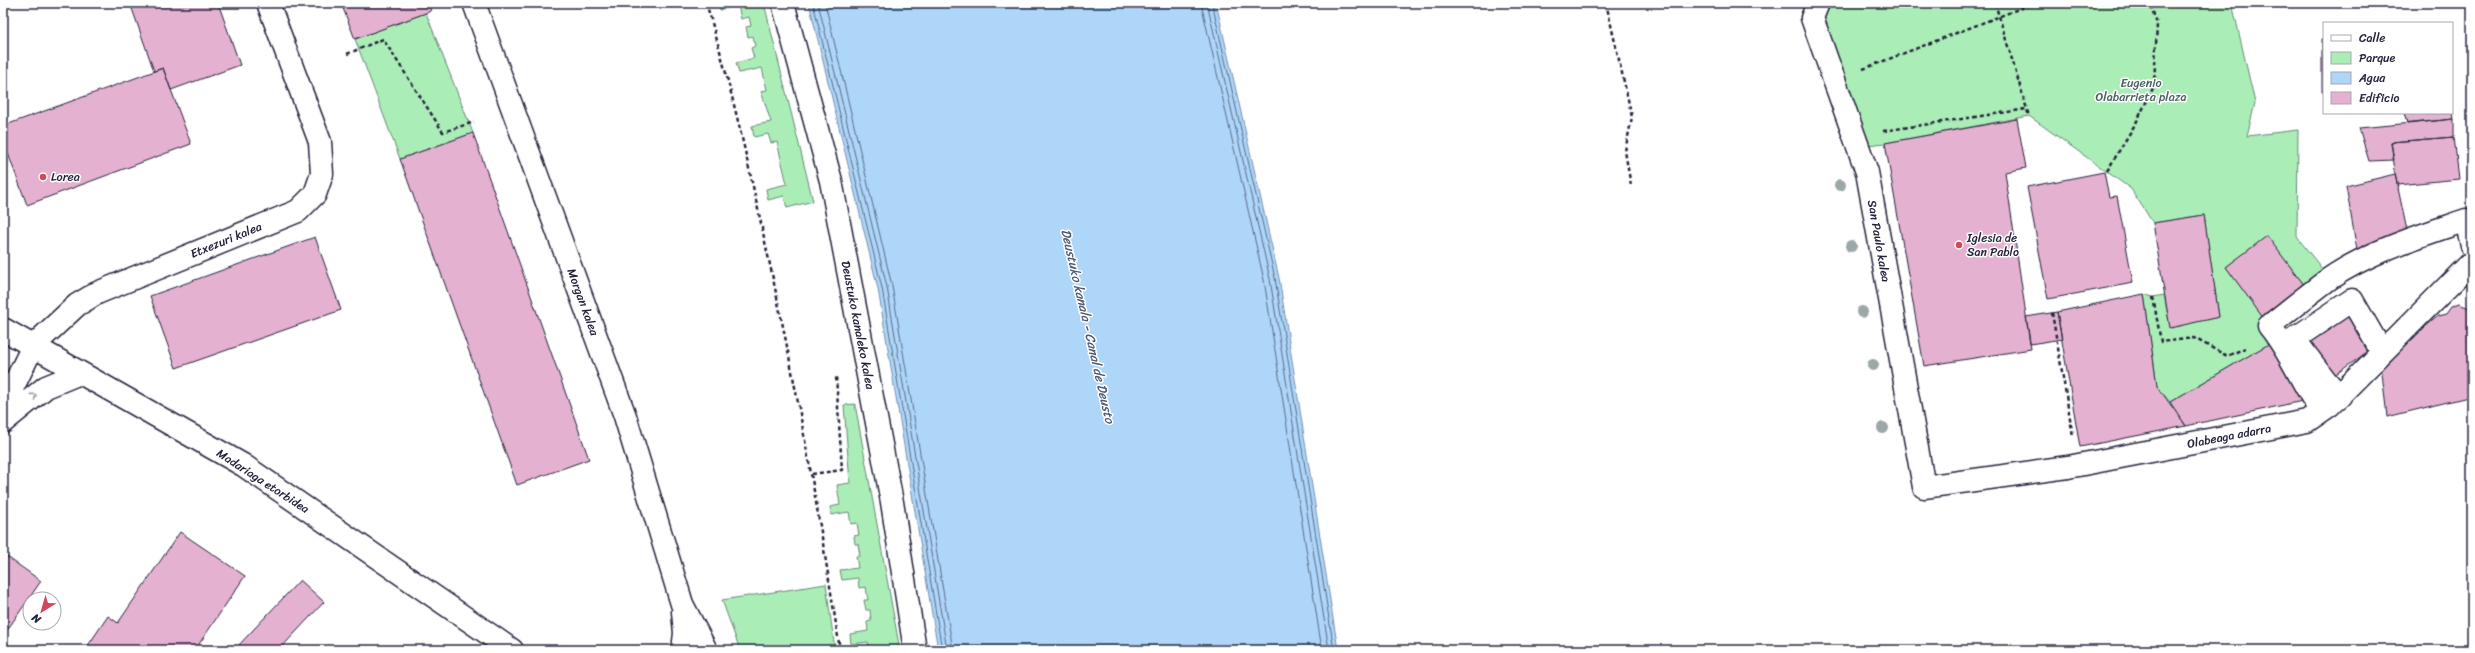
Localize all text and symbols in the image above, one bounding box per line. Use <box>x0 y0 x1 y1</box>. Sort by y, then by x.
legend <box>2323 22 2453 114</box>
text: Calle <box>2359 27 2386 49</box>
text: Parque <box>2359 47 2396 69</box>
text: Agua <box>2358 67 2386 89</box>
park label: Eugenio Olabarrieta plaza <box>2096 72 2186 108</box>
text: Edificio <box>2359 87 2399 109</box>
place label: Lorea <box>51 166 80 188</box>
marker: Lorea <box>38 172 48 182</box>
street label: San Paulo kalea <box>1861 198 1897 284</box>
street label: Etxezuri kalea <box>187 216 265 264</box>
water label: Deustuko kanala - Canal de Deusto <box>1054 227 1122 427</box>
place label: Iglesia de San Pablo <box>1966 227 2019 263</box>
marker: Iglesia de San Pablo <box>1954 240 1964 250</box>
street label: Deustuko kanaleko kalea <box>835 259 881 392</box>
street label: Morgan kalea <box>561 265 606 340</box>
one-way arrow <box>29 394 36 401</box>
street label: Olabeaga adarra <box>2185 417 2273 455</box>
street label: Madariaga etorbidea <box>212 442 314 520</box>
north arrow <box>22 591 62 631</box>
text: N <box>27 608 46 629</box>

